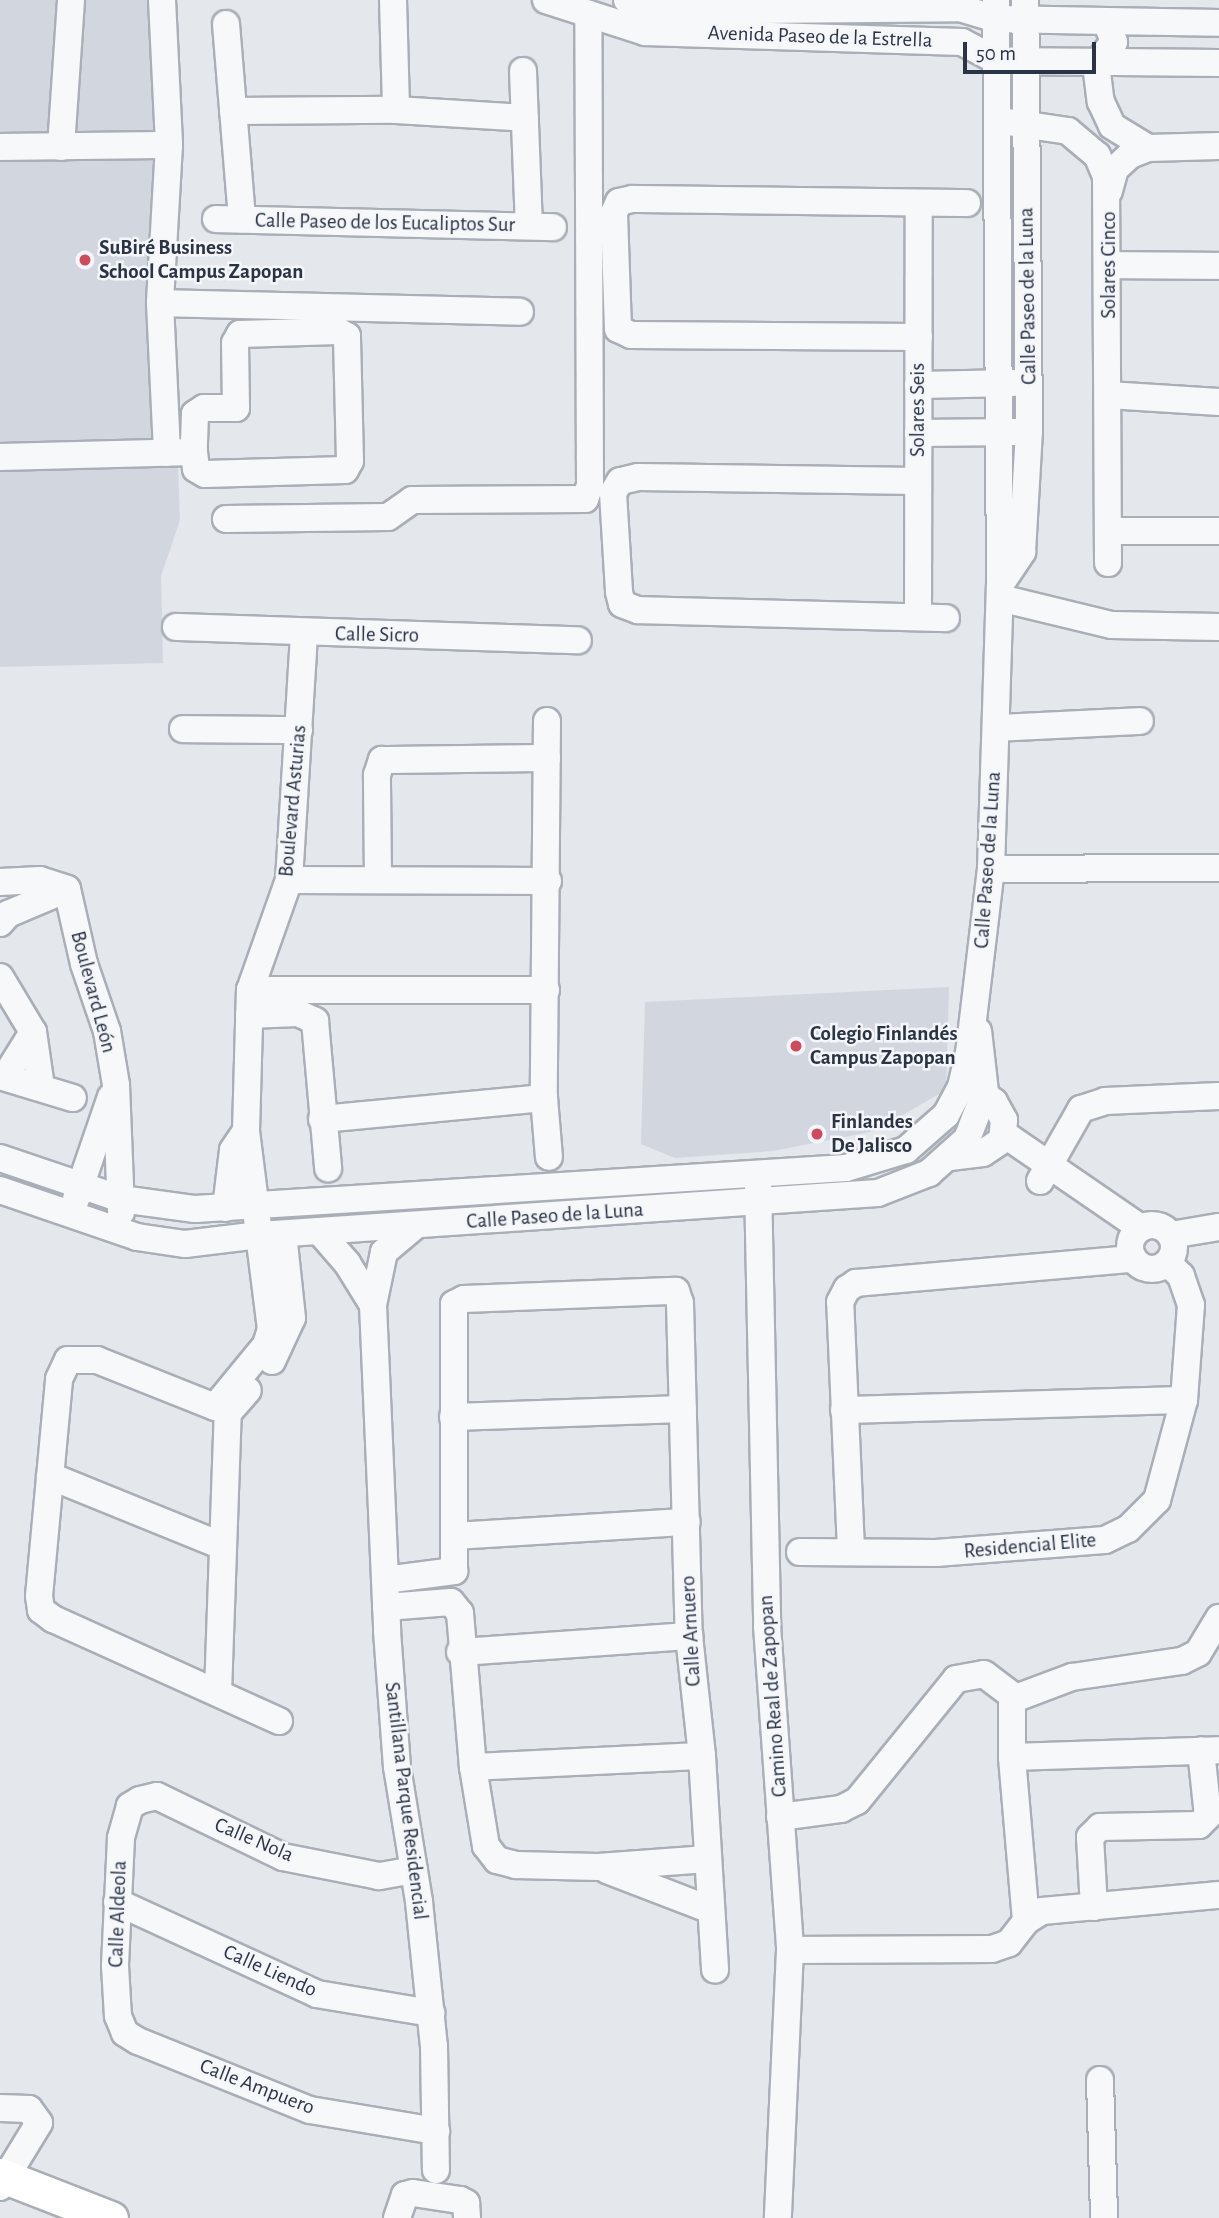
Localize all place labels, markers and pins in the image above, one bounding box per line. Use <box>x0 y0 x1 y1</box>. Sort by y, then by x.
place label: SuBiré Business School Campus Zapopan <box>99 235 303 285</box>
marker: SuBiré Business School Campus Zapopan <box>77 252 93 268</box>
place label: Colegio Finlandés Campus Zapopan <box>810 1021 957 1071</box>
marker: Colegio Finlandés Campus Zapopan <box>788 1038 804 1054</box>
place label: Finlandes De Jalisco <box>831 1109 913 1159</box>
marker: Finlandes De Jalisco <box>809 1126 825 1142</box>

